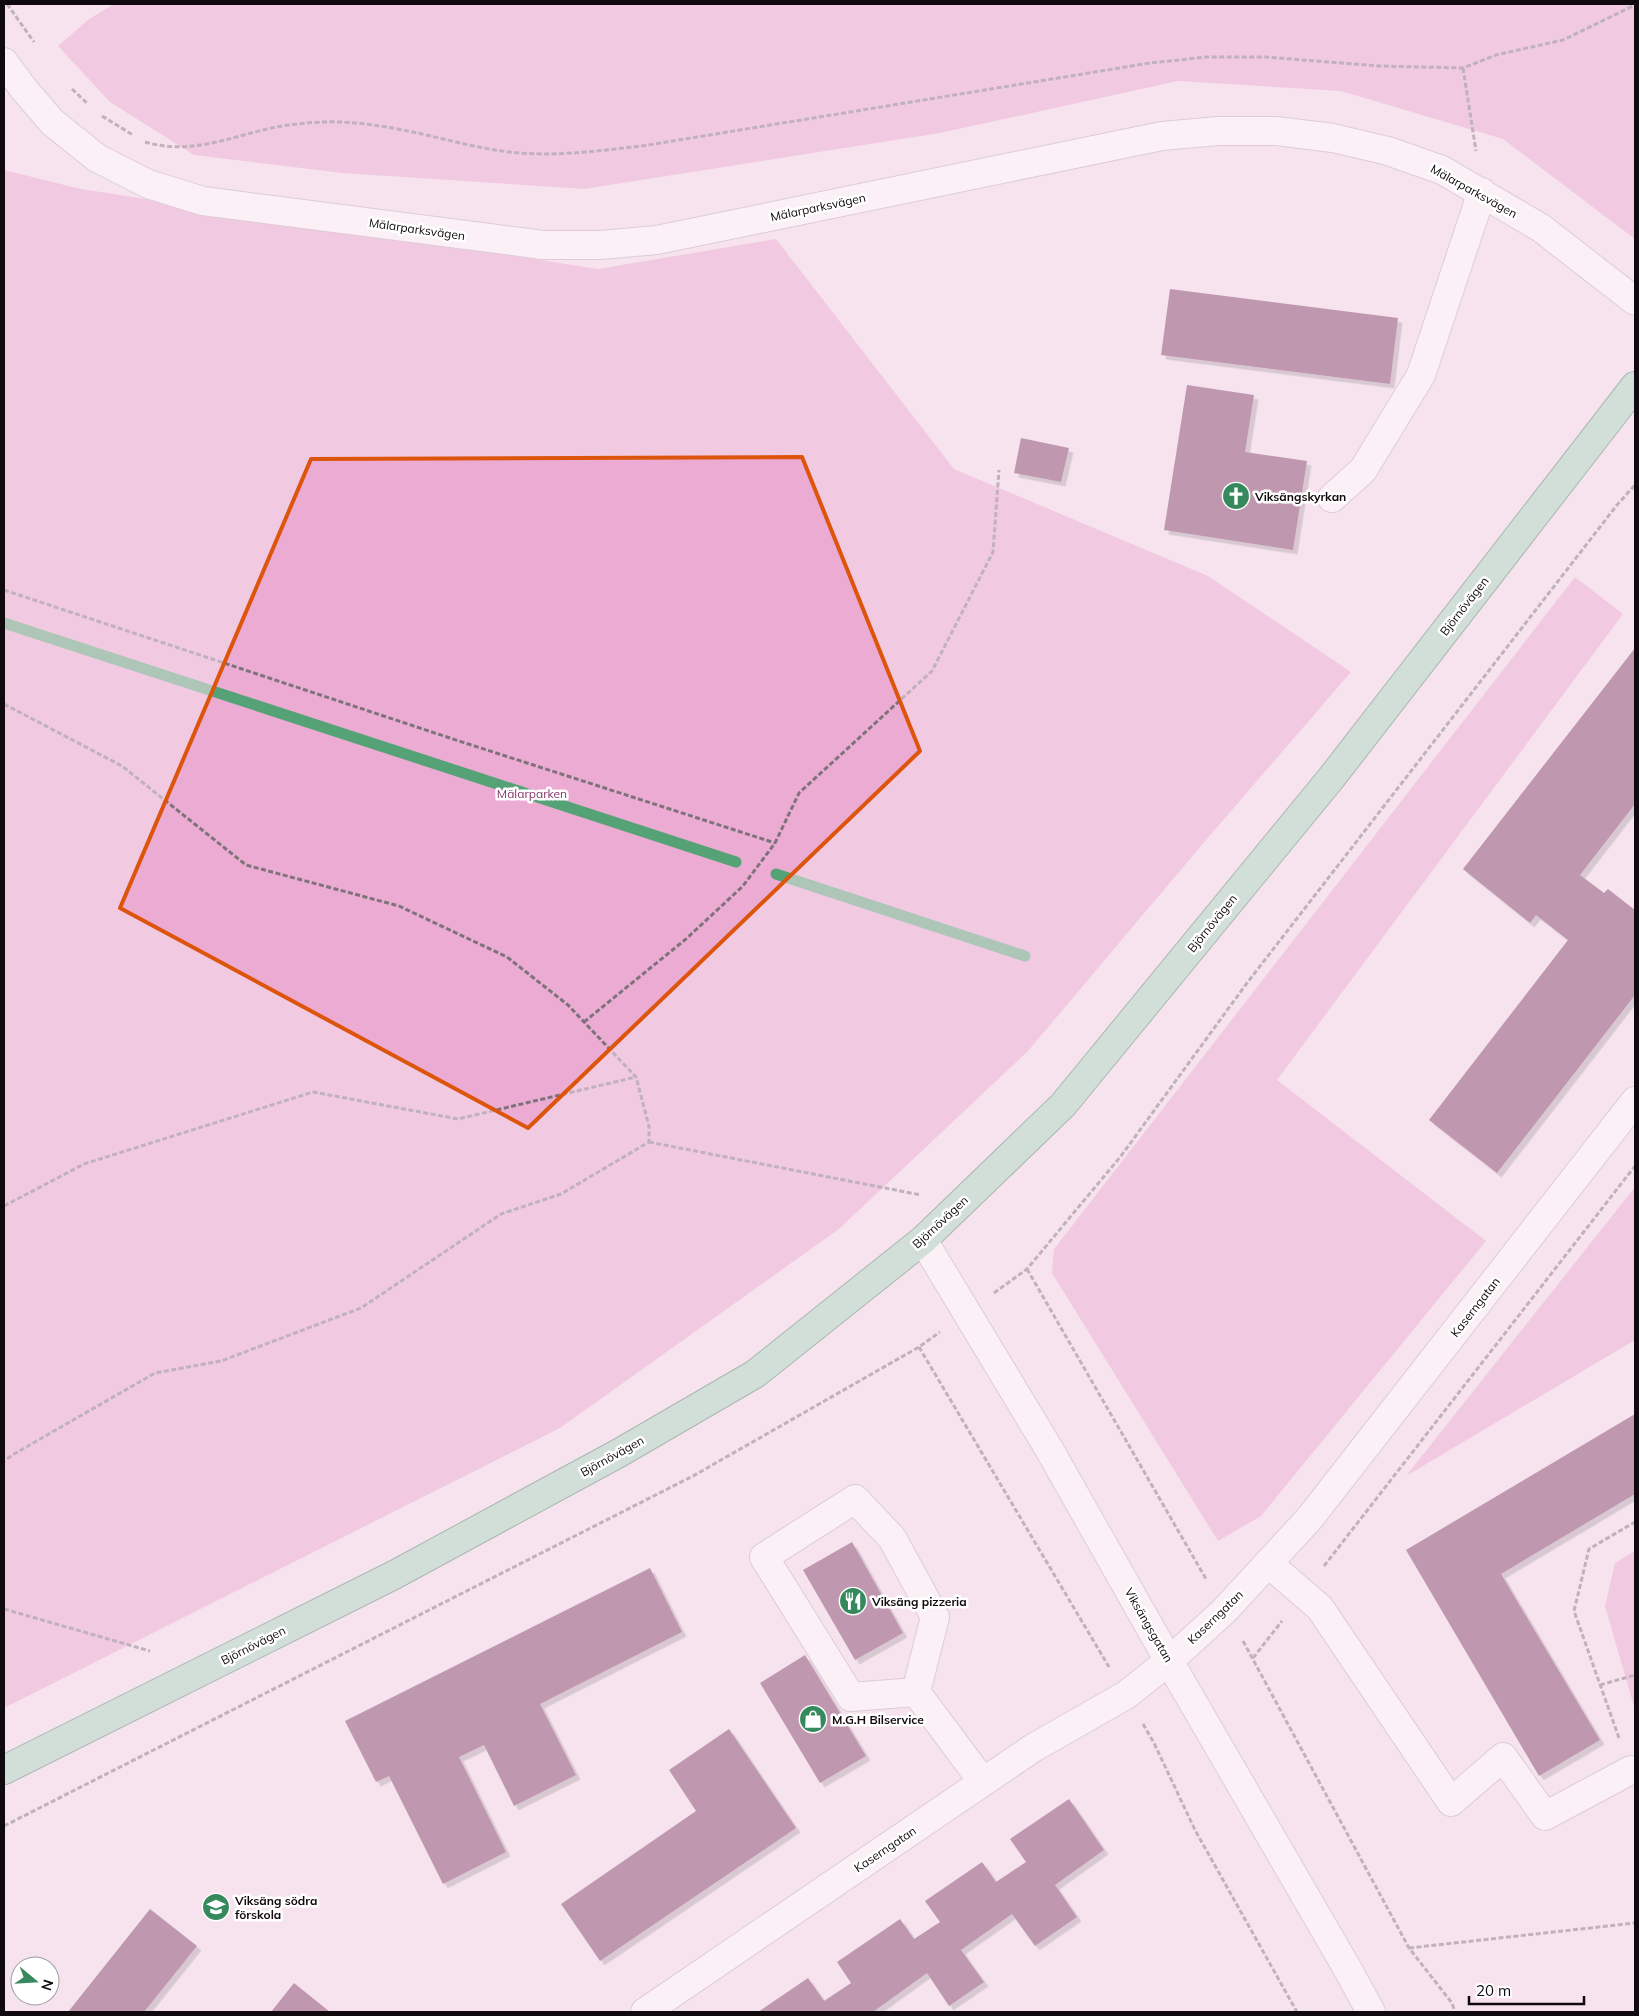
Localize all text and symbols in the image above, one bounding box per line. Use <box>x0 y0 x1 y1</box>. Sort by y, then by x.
street label: Mälarparksvägen <box>1428 161 1520 221</box>
street label: Mälarparksvägen <box>769 190 867 224</box>
street label: Mälarparksvägen <box>368 215 466 243</box>
church icon: Viksängskyrkan <box>1221 481 1251 511</box>
place label: Viksängskyrkan <box>1254 489 1346 504</box>
street label: Björnövägen <box>1436 574 1492 638</box>
park label: Mälarparken <box>497 786 567 801</box>
street label: Björnövägen <box>1184 891 1240 955</box>
street label: Björnövägen <box>909 1193 971 1251</box>
street label: Kaserngatan <box>1447 1274 1503 1340</box>
street label: Björnövägen <box>578 1432 646 1480</box>
street label: Viksängsgatan <box>1122 1585 1176 1665</box>
restaurant icon: Viksäng pizzeria <box>838 1586 868 1616</box>
street label: Kaserngatan <box>1184 1587 1246 1647</box>
place label: Viksäng pizzeria <box>871 1594 967 1609</box>
street label: Björnövägen <box>218 1622 288 1668</box>
shop icon: M.G.H Bilservice <box>798 1704 828 1734</box>
place label: M.G.H Bilservice <box>832 1712 924 1727</box>
street label: Kaserngatan <box>851 1823 919 1875</box>
school or university icon: Viksäng södra förskola <box>201 1892 231 1922</box>
place label: Viksäng södra förskola <box>234 1893 317 1922</box>
north arrow <box>10 1956 60 2006</box>
scale bar <box>1469 1974 1584 2006</box>
text: N <box>37 1977 58 1993</box>
text: 20 m <box>1476 1981 1511 2000</box>

